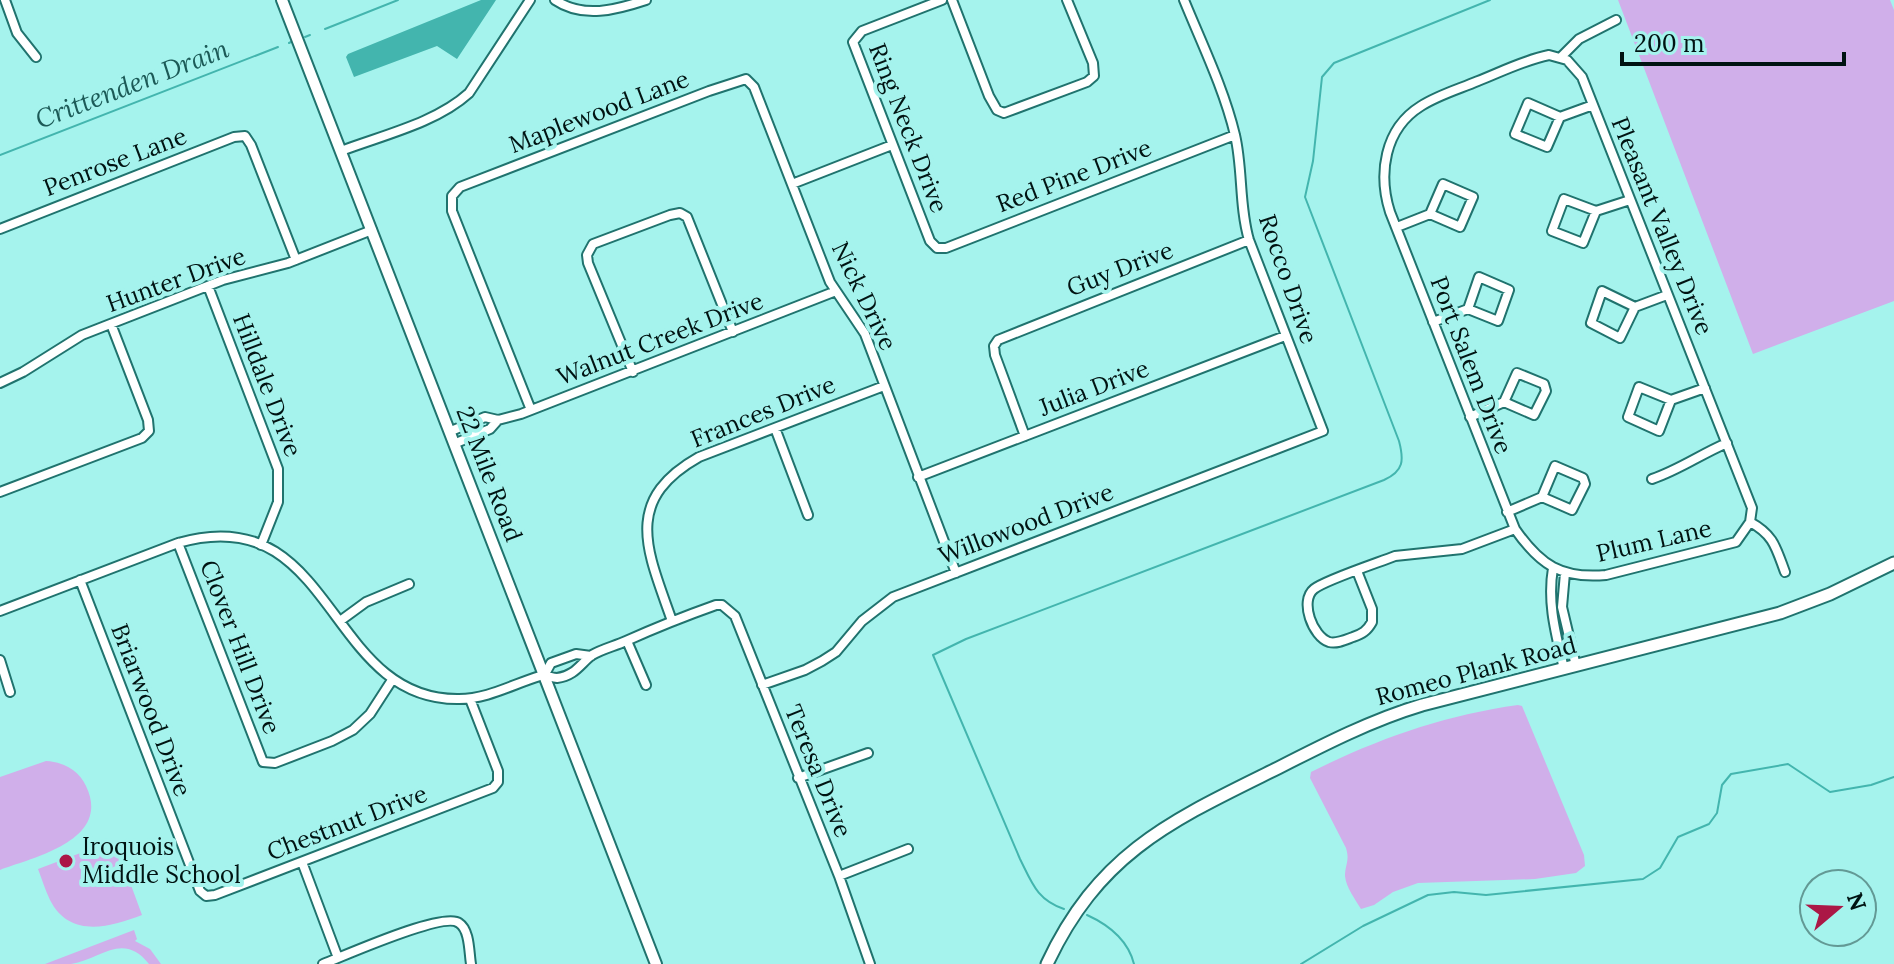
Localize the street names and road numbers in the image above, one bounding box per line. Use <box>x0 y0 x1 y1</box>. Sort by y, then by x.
street label: Ring Neck Drive <box>862 39 955 217</box>
street label: Maplewood Lane <box>504 63 693 160</box>
street label: Pleasant Valley Drive <box>1605 112 1720 339</box>
street label: Penrose Lane <box>39 120 191 203</box>
street label: Red Pine Drive <box>992 132 1156 219</box>
street label: Rocco Drive <box>1252 210 1325 348</box>
street label: Guy Drive <box>1062 234 1177 303</box>
street label: Nick Drive <box>825 236 904 355</box>
street label: Hunter Drive <box>102 240 250 319</box>
street label: Port Salem Drive <box>1423 272 1520 458</box>
street label: Walnut Creek Drive <box>552 285 767 392</box>
street label: Hilldale Drive <box>226 309 309 461</box>
street label: Julia Drive <box>1034 352 1153 423</box>
street label: Frances Drive <box>686 368 840 455</box>
street label: 22 Mile Road <box>449 402 529 546</box>
street label: Willowood Drive <box>934 476 1118 571</box>
street label: Plum Lane <box>1593 512 1715 569</box>
street label: Clover Hill Drive <box>193 556 288 738</box>
street label: Briarwood Drive <box>104 619 199 801</box>
street label: Romeo Plank Road <box>1372 629 1580 712</box>
street label: Teresa Drive <box>778 700 859 842</box>
street label: Chestnut Drive <box>262 778 431 867</box>

